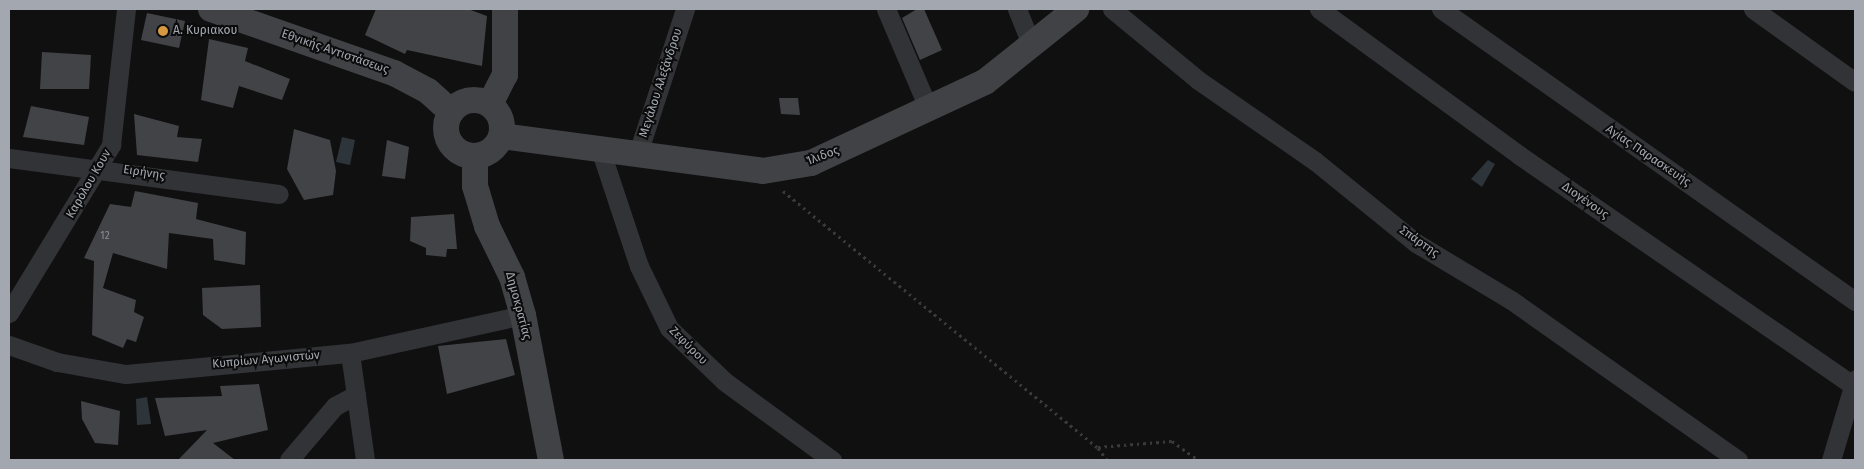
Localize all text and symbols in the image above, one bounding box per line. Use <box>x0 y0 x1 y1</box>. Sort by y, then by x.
place label: Α. Κυριακου <box>173 24 237 38</box>
marker: Α. Κυριακου <box>157 25 169 37</box>
street label: Μεγάλου Αλεξάνδρου <box>637 26 685 140</box>
street label: Εθνικής Αντιστάσεως <box>279 27 391 77</box>
street label: Αγίας Παρασκευής <box>1603 122 1693 190</box>
street label: Ίλιδος <box>805 143 841 169</box>
street label: Καρόλου Κουν <box>63 147 115 221</box>
street label: Ειρήνης <box>122 163 166 183</box>
street label: Διογένους <box>1559 180 1611 222</box>
street label: Σπάρτης <box>1397 223 1441 261</box>
house number: 12 <box>100 231 110 243</box>
street label: Δημοκρατίας <box>502 270 534 342</box>
street label: Ζεφύρου <box>666 324 710 368</box>
street label: Κυπρίων Αγωνιστών <box>212 348 320 372</box>

